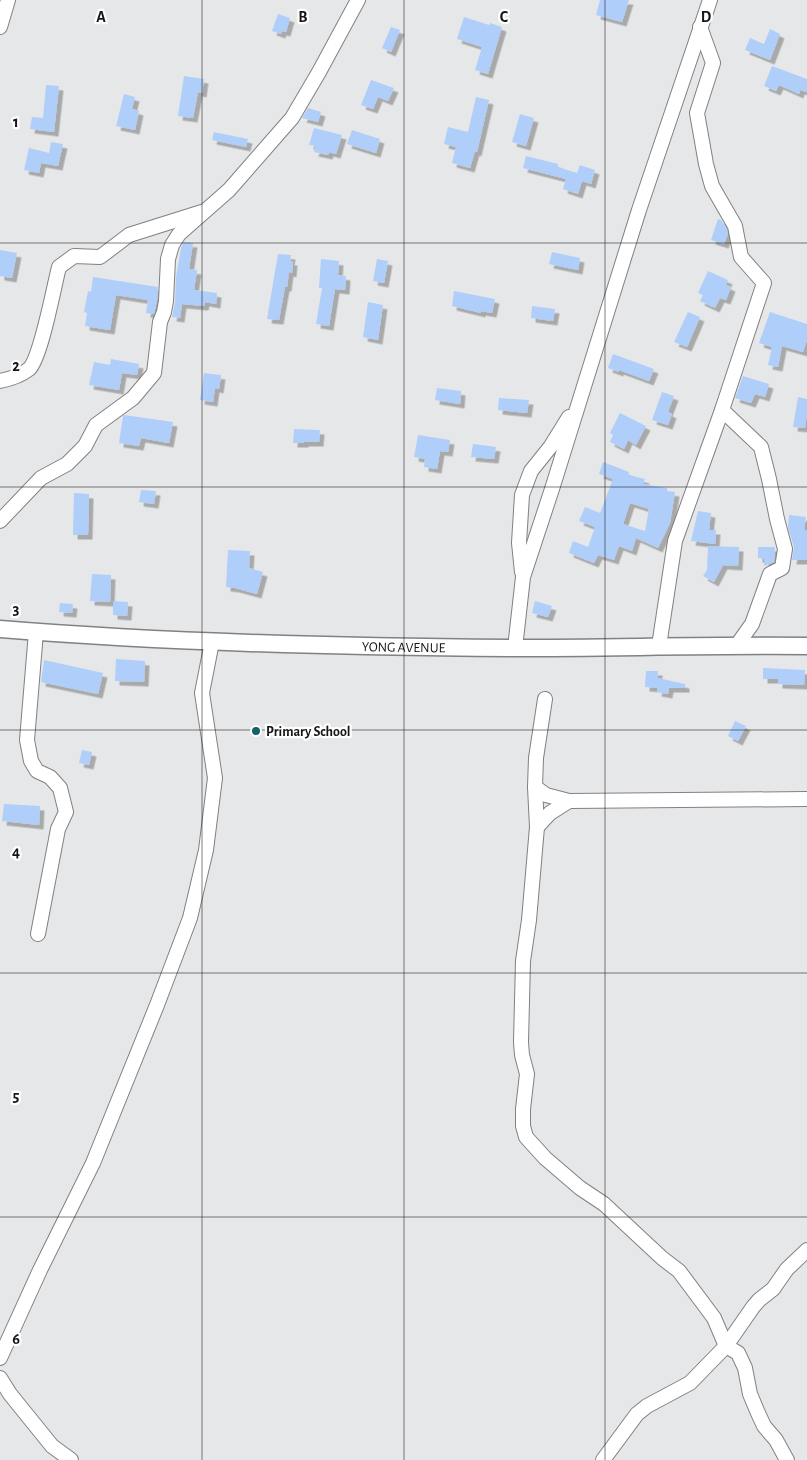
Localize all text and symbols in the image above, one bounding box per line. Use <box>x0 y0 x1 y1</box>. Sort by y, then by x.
text: A <box>96 9 106 25</box>
text: B <box>298 9 308 25</box>
text: C <box>500 9 509 25</box>
text: D <box>701 9 712 25</box>
text: 1 <box>13 114 19 130</box>
text: 2 <box>12 358 20 374</box>
text: 3 <box>13 601 20 617</box>
street label: YONG AVENUE <box>362 640 446 655</box>
marker: Primary School <box>250 725 262 737</box>
place label: Primary School <box>266 725 351 739</box>
text: 4 <box>12 844 20 860</box>
text: 5 <box>13 1088 20 1104</box>
text: 6 <box>12 1331 20 1347</box>

